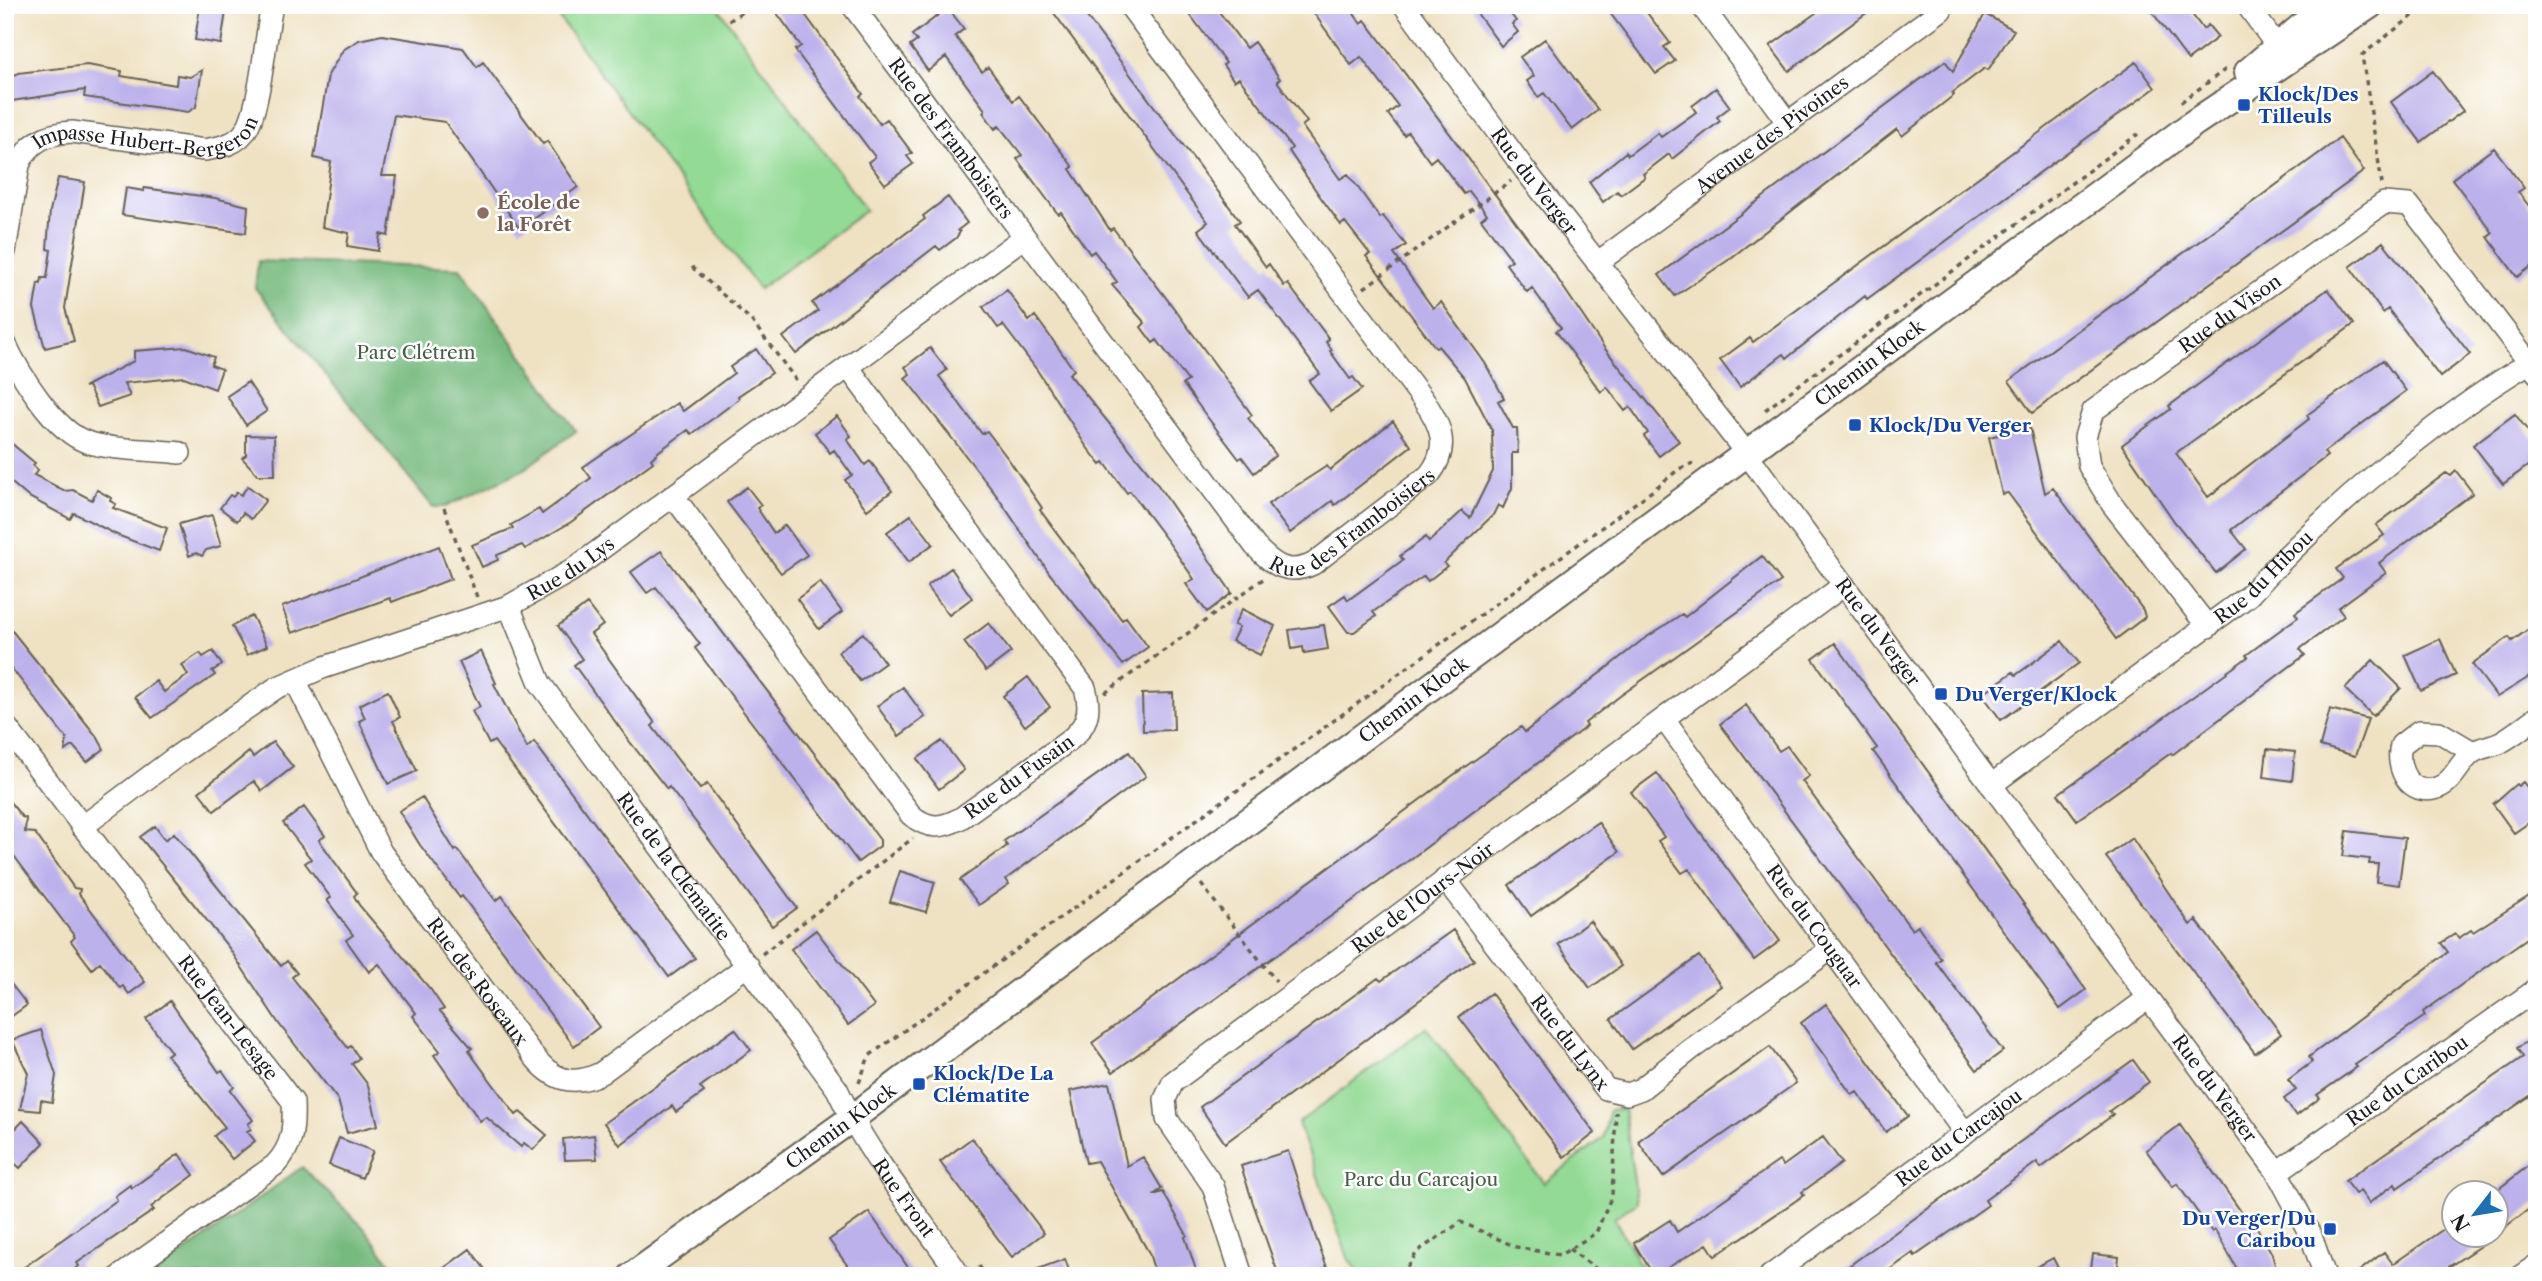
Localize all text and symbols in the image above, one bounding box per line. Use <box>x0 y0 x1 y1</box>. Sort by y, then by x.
street label: Rue des Framboisiers <box>884 53 1019 223</box>
street label: Avenue des Pivoines <box>1690 71 1853 199</box>
place label: Klock/Des Tilleuls <box>2258 83 2359 128</box>
marker: Klock/Des Tilleuls <box>2236 97 2252 113</box>
street label: Impasse Hubert-Bergeron <box>27 113 262 162</box>
street label: Rue du Verger <box>1486 123 1582 239</box>
place label: École de la Forêt <box>497 191 580 236</box>
marker: École de la Forêt <box>475 205 491 221</box>
street label: Rue du Vison <box>2174 269 2285 358</box>
street label: Chemin Klock <box>1810 314 1930 411</box>
park label: Parc Clétrem <box>357 341 476 364</box>
place label: Klock/Du Verger <box>1869 414 2032 437</box>
marker: Klock/Du Verger <box>1847 417 1863 433</box>
street label: Rue des Framboisiers <box>1265 463 1439 581</box>
street label: Rue du Hibou <box>2210 525 2317 629</box>
street label: Rue du Lys <box>523 532 619 605</box>
street label: Rue du Verger <box>1831 573 1926 690</box>
street label: Chemin Klock <box>1354 651 1474 748</box>
place label: Du Verger/Klock <box>1955 683 2117 706</box>
marker: Du Verger/Klock <box>1933 686 1949 702</box>
street label: Rue du Fusain <box>959 729 1078 824</box>
street label: Rue de la Clématite <box>612 788 736 945</box>
street label: Rue de l'Ours-Noir <box>1347 837 1498 958</box>
street label: Rue du Couguar <box>1762 860 1867 992</box>
street label: Rue des Roseaux <box>422 913 534 1051</box>
street label: Rue Jean-Lesage <box>173 950 283 1084</box>
street label: Rue du Lynx <box>1526 990 1615 1096</box>
street label: Rue du Verger <box>2168 1030 2262 1146</box>
street label: Rue du Caribou <box>2342 1030 2472 1131</box>
place label: Klock/De La Clématite <box>933 1062 1055 1107</box>
marker: Klock/De La Clématite <box>911 1076 927 1092</box>
street label: Chemin Klock <box>781 1077 901 1174</box>
street label: Rue du Carcajou <box>1891 1083 2026 1191</box>
street label: Rue Front <box>868 1154 940 1242</box>
park label: Parc du Carcajou <box>1344 1168 1499 1191</box>
north arrow <box>2440 1180 2510 1250</box>
place label: Du Verger/Du Caribou <box>2182 1207 2316 1252</box>
text: N <box>2447 1209 2475 1235</box>
marker: Du Verger/Du Caribou <box>2322 1221 2338 1237</box>

